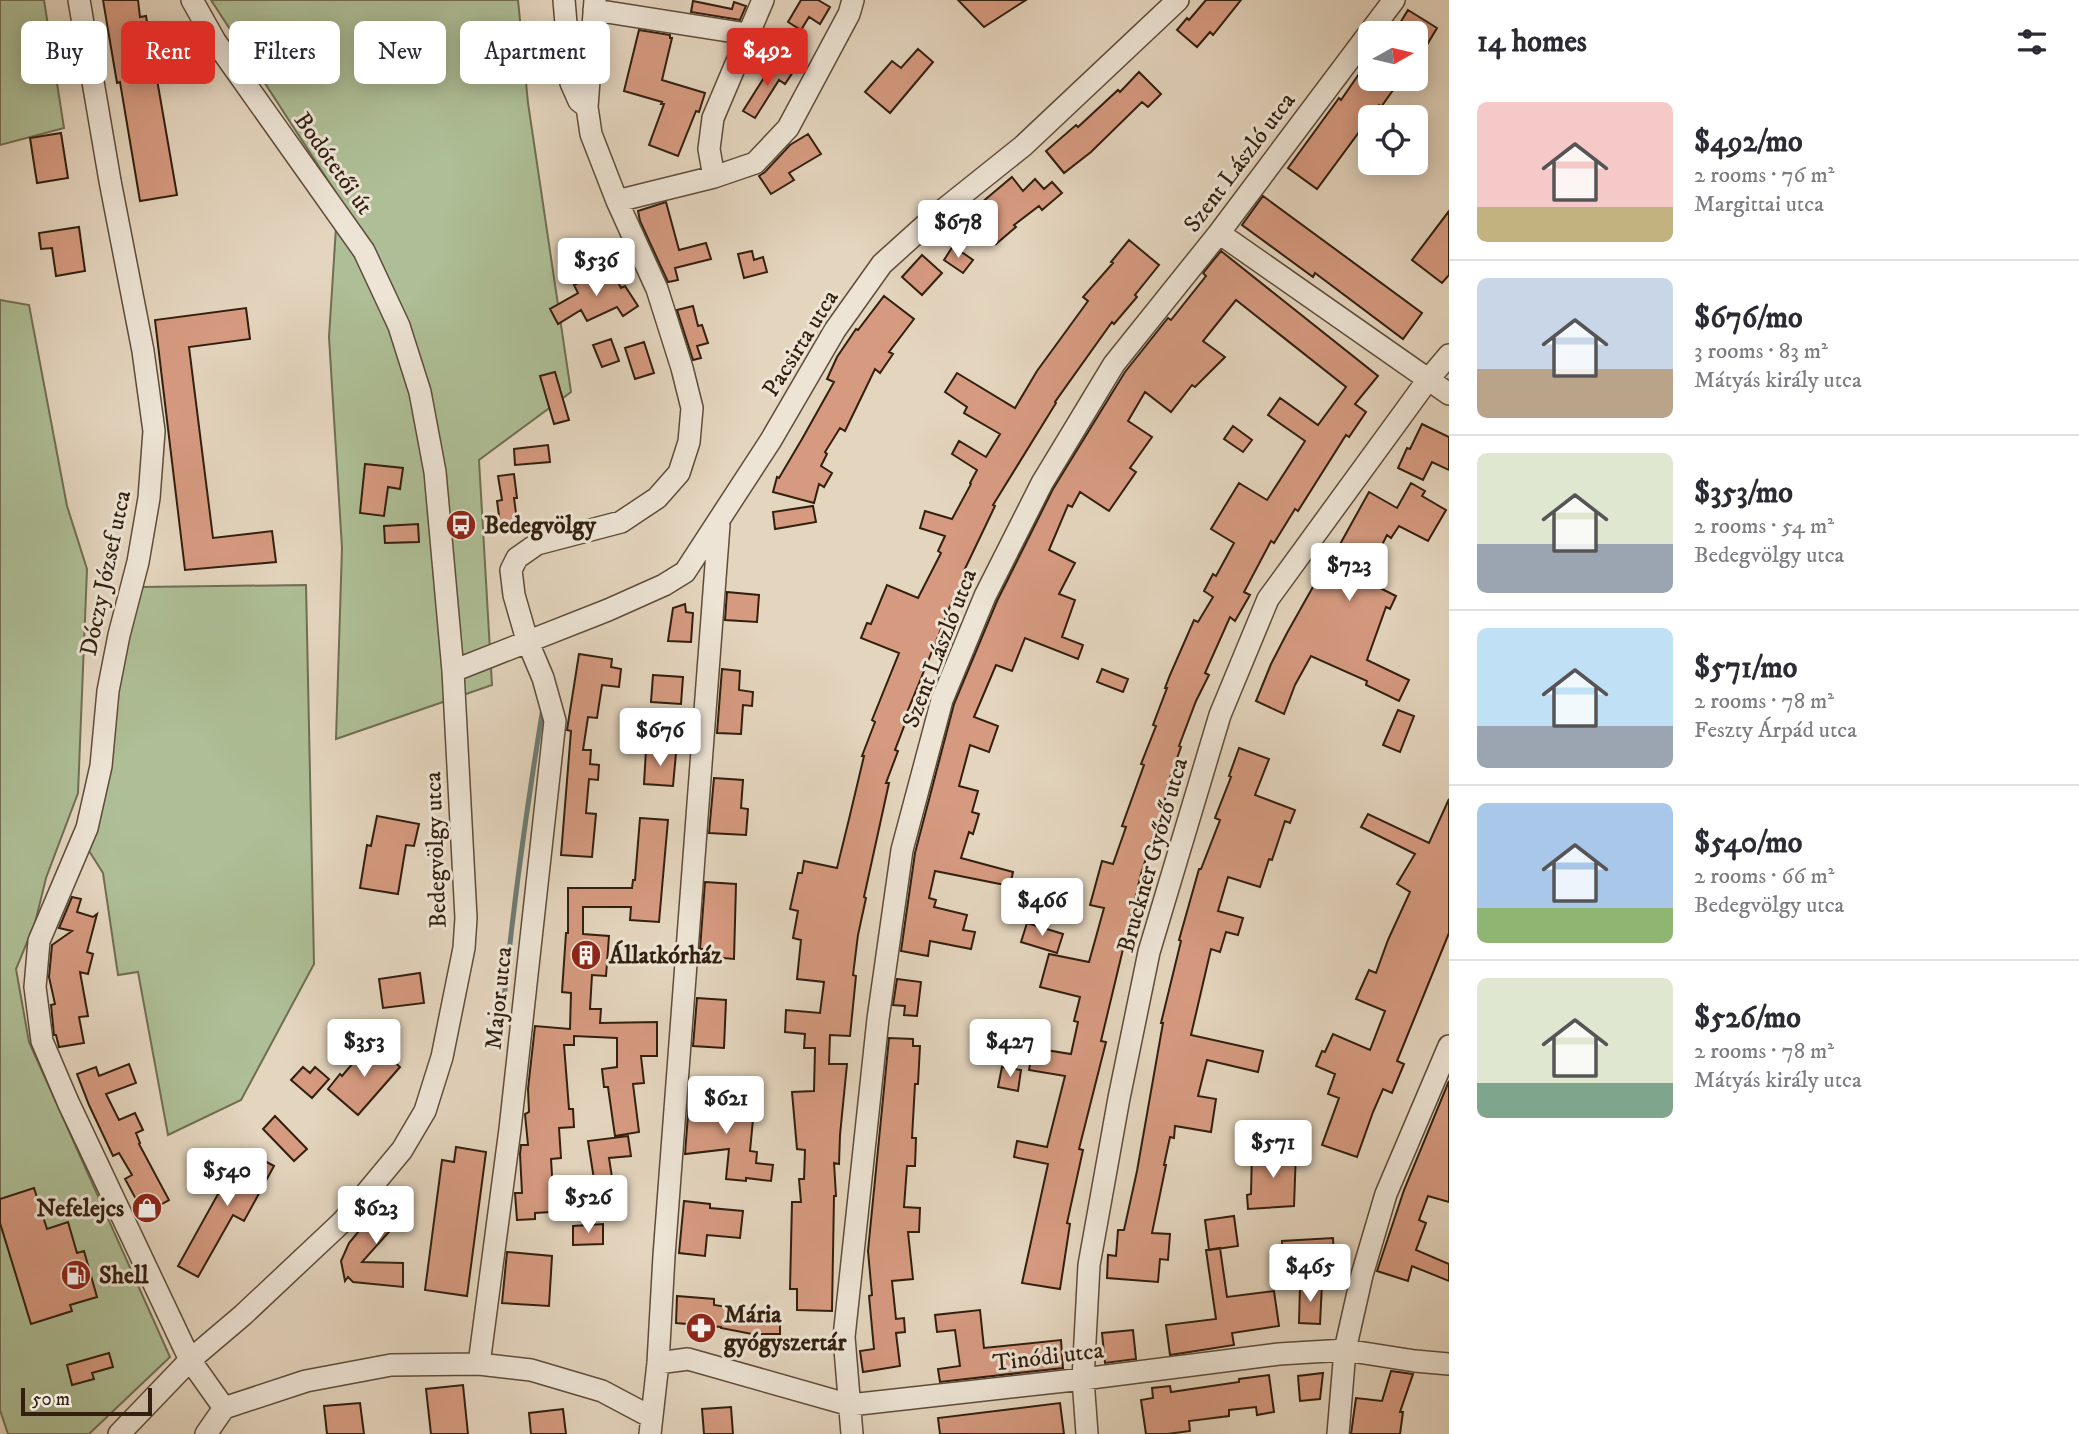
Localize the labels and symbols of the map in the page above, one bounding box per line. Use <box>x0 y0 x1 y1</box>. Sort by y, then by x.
north arrow <box>1358 21 1428 91</box>
pin: $492 <box>726 28 808 88</box>
street label: Szent László utca <box>1177 86 1303 239</box>
street label: Bodótetői út <box>287 107 380 221</box>
pin: $678 <box>917 201 999 260</box>
pin: $536 <box>555 238 637 298</box>
street label: Pacsirta utca <box>756 284 846 403</box>
street label: Dóczy József utca <box>74 487 138 659</box>
bus stop icon: Bedegvölgy <box>444 508 478 542</box>
place label: Bedegvölgy <box>484 511 597 541</box>
pin: $723 <box>1308 544 1390 603</box>
street label: Szent László utca <box>896 564 984 732</box>
pin: $676 <box>619 708 701 768</box>
street label: Bruckner Győző utca <box>1111 754 1195 956</box>
street label: Bedegvölgy utca <box>418 770 454 929</box>
pin: $466 <box>1001 878 1083 938</box>
building icon: Állatkórház <box>569 938 603 972</box>
place label: Állatkórház <box>608 940 722 971</box>
street label: Major utca <box>479 944 519 1051</box>
pin: $353 <box>323 1020 405 1079</box>
pin: $427 <box>969 1020 1051 1079</box>
pin: $621 <box>685 1076 767 1136</box>
pin: $571 <box>1232 1120 1314 1180</box>
pin: $540 <box>186 1148 268 1208</box>
pin: $526 <box>547 1176 629 1235</box>
pin: $623 <box>335 1186 417 1246</box>
shop icon: Nefelejcs <box>130 1191 164 1225</box>
place label: Nefelejcs <box>36 1194 124 1224</box>
pin: $465 <box>1269 1244 1351 1304</box>
fuel station icon: Shell <box>59 1258 93 1292</box>
place label: Shell <box>99 1261 149 1291</box>
place label: Mária gyógyszertár <box>723 1300 847 1358</box>
pharmacy icon: Mária gyógyszertár <box>684 1311 718 1345</box>
street label: Tinódi utca <box>991 1335 1106 1379</box>
scale bar <box>21 1385 152 1417</box>

